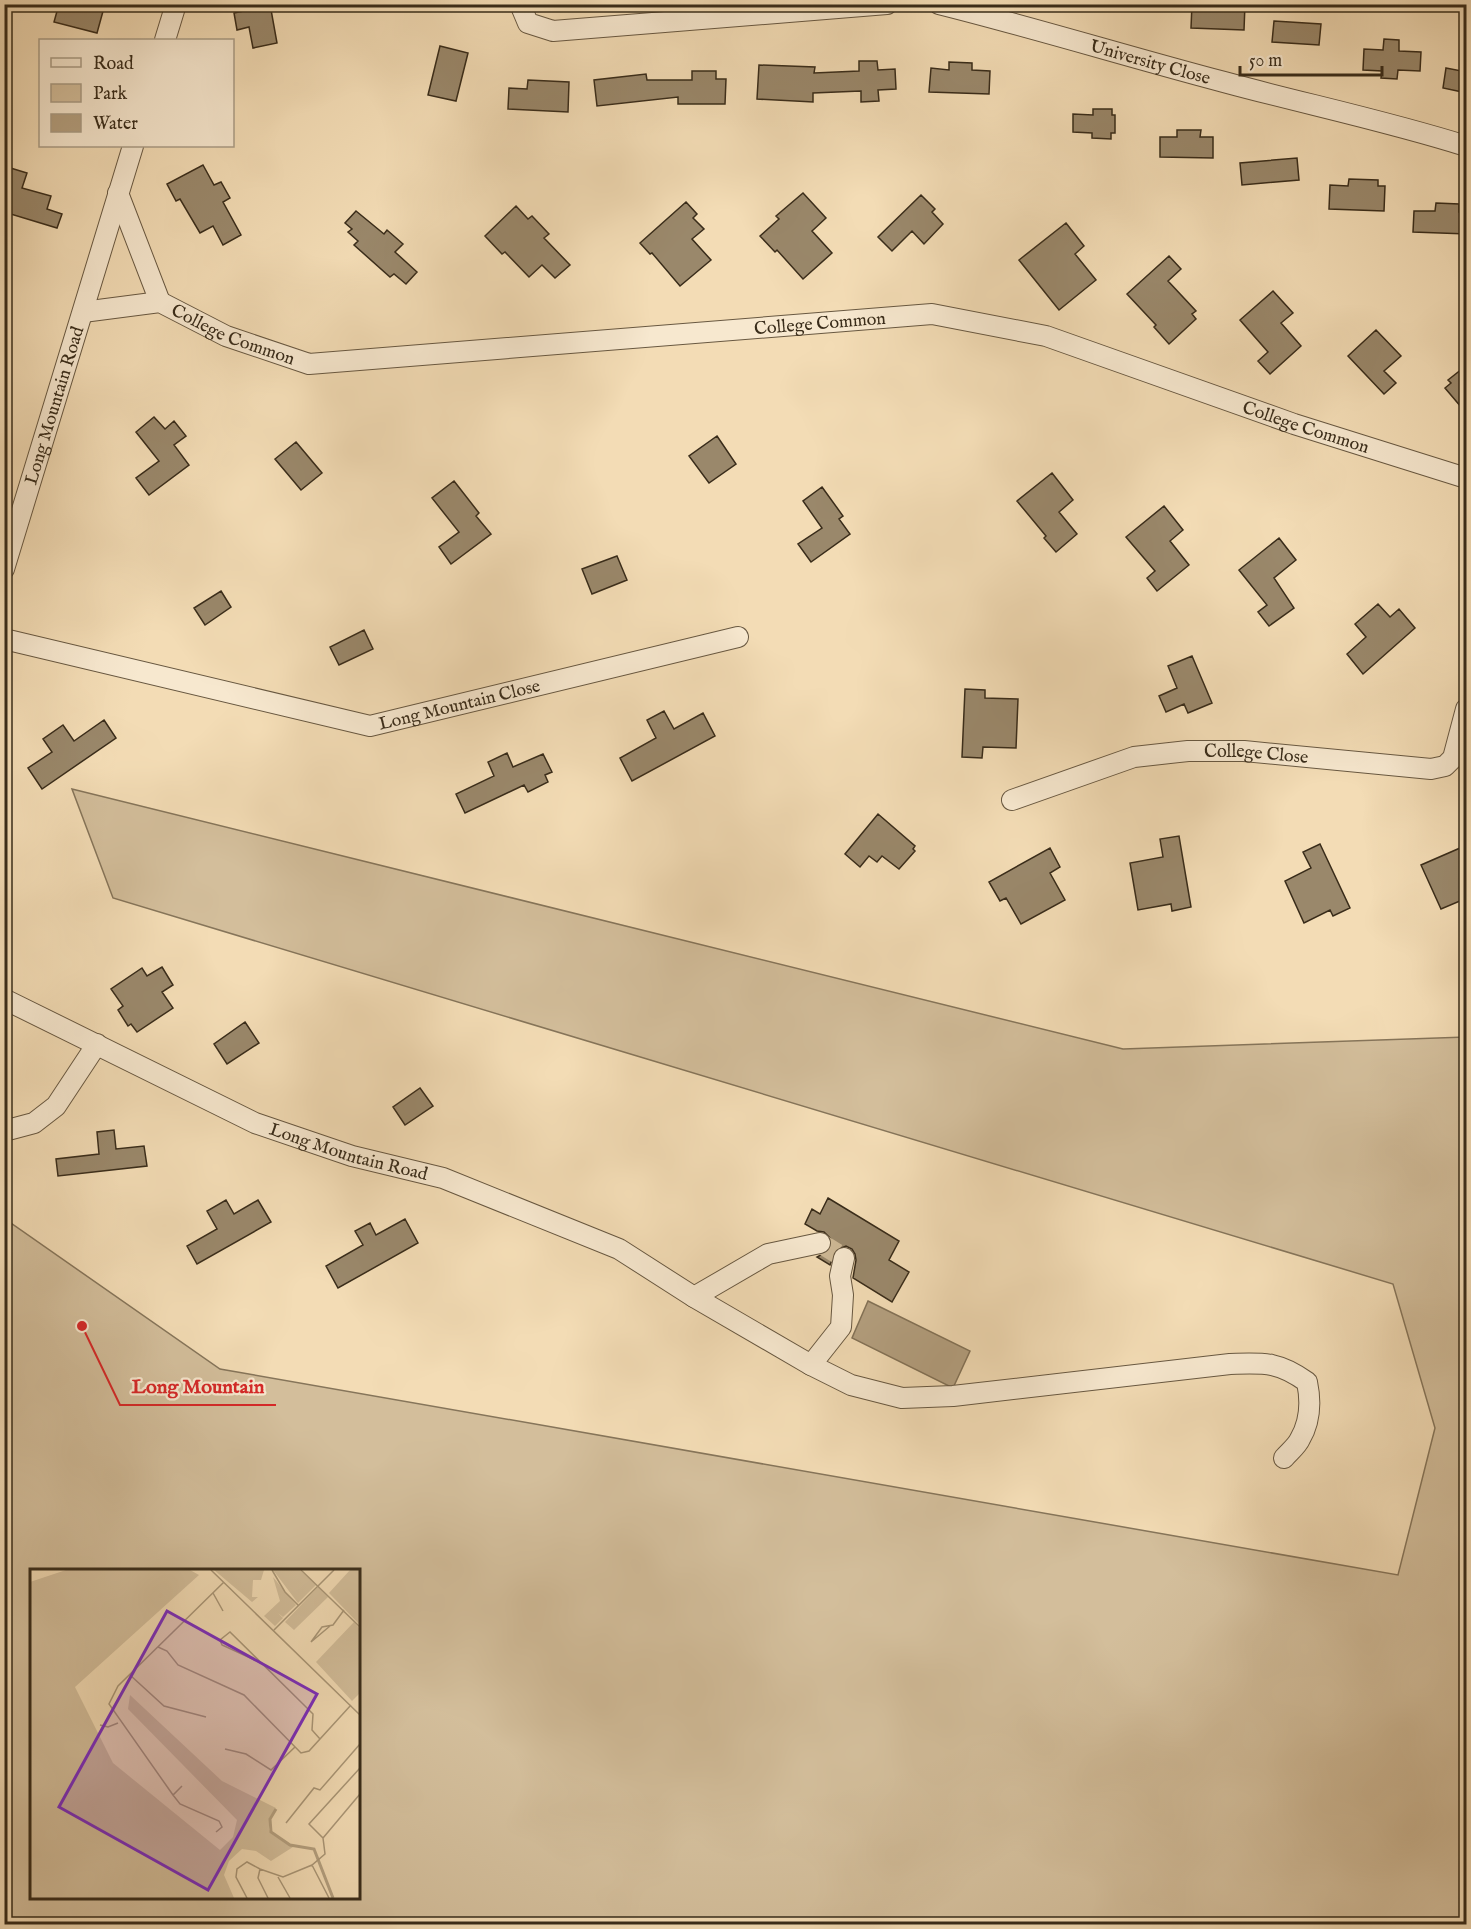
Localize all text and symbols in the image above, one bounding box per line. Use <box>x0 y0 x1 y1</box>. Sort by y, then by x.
street label: University Close <box>1087 35 1213 91</box>
legend <box>39 39 234 147</box>
scale bar <box>1240 39 1382 77</box>
text: 50 m <box>1249 50 1282 73</box>
text: Road <box>93 53 134 76</box>
text: Park <box>93 83 128 106</box>
text: Water <box>93 113 138 136</box>
street label: College Common <box>167 300 298 372</box>
street label: College Common <box>753 308 887 341</box>
street label: Long Mountain Road <box>20 324 90 488</box>
street label: College Common <box>1239 397 1372 460</box>
street label: Long Mountain Close <box>376 675 543 737</box>
street label: College Close <box>1204 741 1309 770</box>
street label: Long Mountain Road <box>266 1119 430 1187</box>
callout: Long Mountain <box>120 1367 276 1405</box>
text: Long Mountain <box>132 1375 265 1400</box>
inset map <box>30 1569 360 1899</box>

